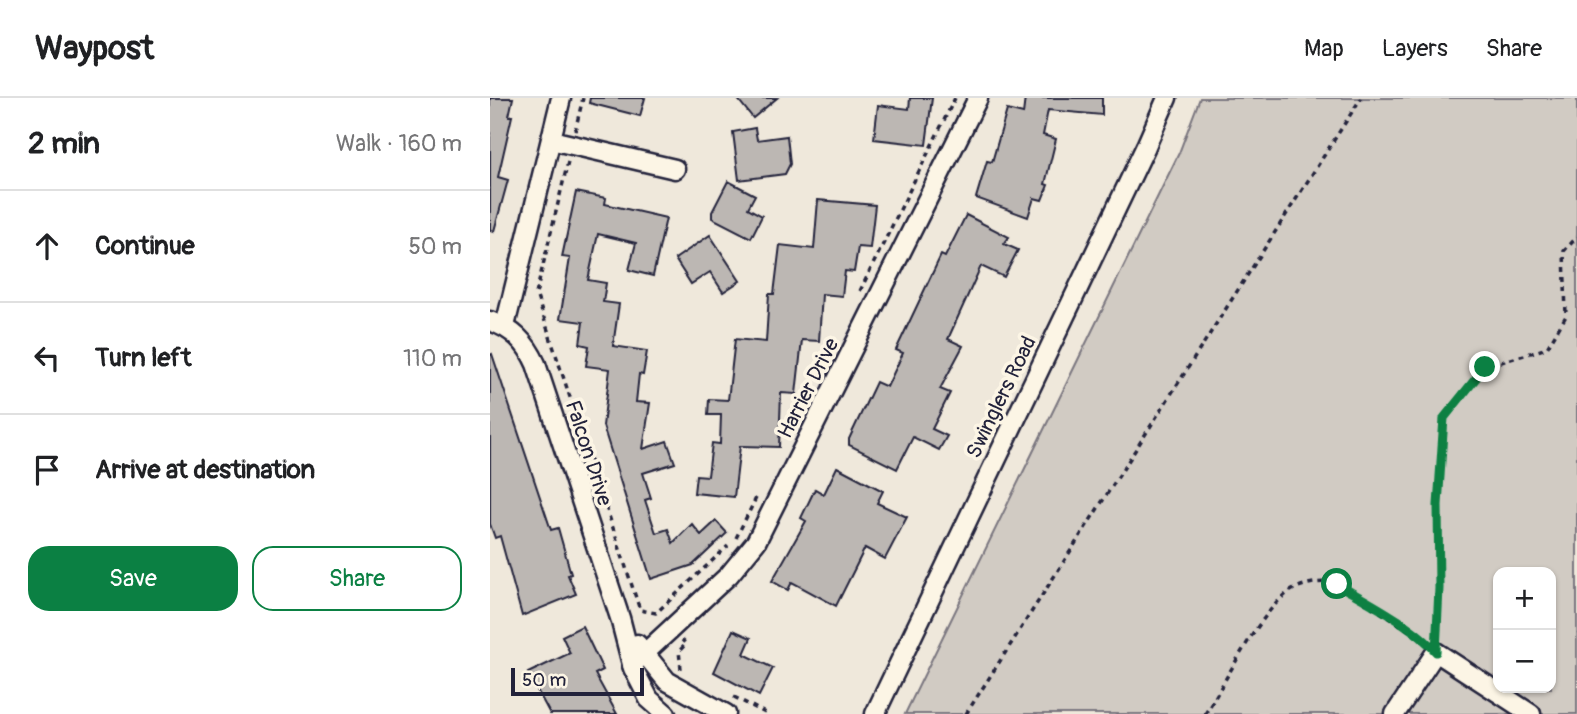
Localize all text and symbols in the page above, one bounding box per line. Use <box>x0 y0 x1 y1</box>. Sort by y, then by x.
text: Waypost <box>35 28 154 69</box>
text: Map <box>1304 34 1344 63</box>
text: Layers <box>1382 34 1448 63</box>
text: Share <box>1486 34 1542 63</box>
text: 2 min <box>28 125 100 162</box>
text: Walk · 160 m <box>336 129 462 158</box>
icon: ahead <box>28 227 66 265</box>
text: Continue <box>95 230 195 262</box>
text: 50 m <box>408 232 462 261</box>
street label: Swinglers Road <box>960 332 1043 463</box>
street label: Harrier Drive <box>772 333 846 443</box>
icon: left <box>28 339 66 377</box>
text: Turn left <box>95 342 191 374</box>
text: 110 m <box>403 344 462 373</box>
route end <box>1469 351 1500 382</box>
street label: Falcon Drive <box>559 397 618 510</box>
icon: arrive <box>28 451 66 489</box>
text: Arrive at destination <box>95 454 315 486</box>
button: Save <box>28 546 238 611</box>
button: Share <box>252 546 462 611</box>
map controls <box>1493 567 1556 693</box>
button: + <box>1493 567 1556 630</box>
route start <box>1321 568 1352 599</box>
button: − <box>1493 630 1556 693</box>
scale bar <box>511 665 644 697</box>
text: 50 m <box>522 668 566 692</box>

